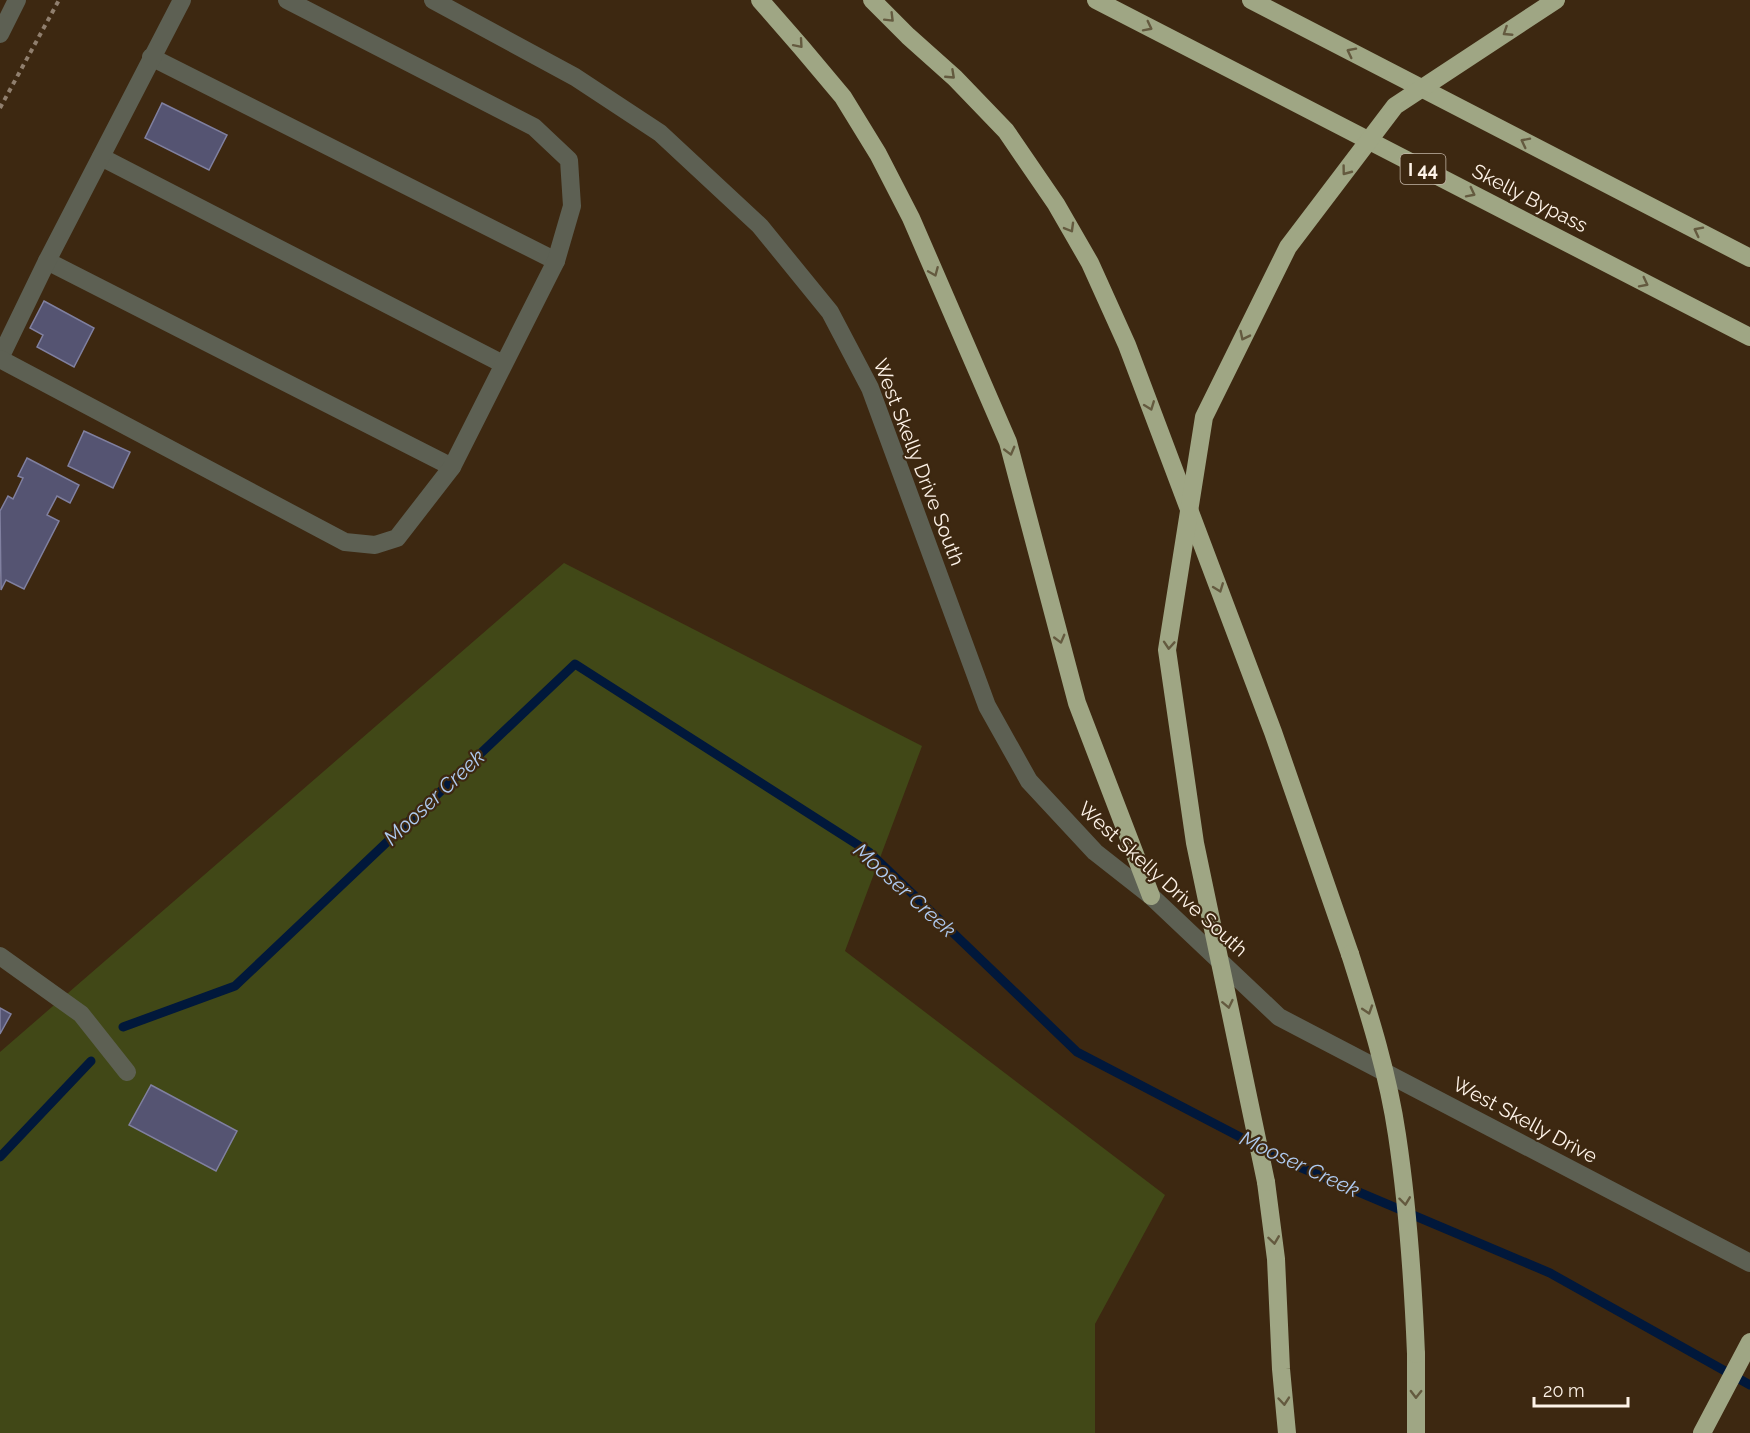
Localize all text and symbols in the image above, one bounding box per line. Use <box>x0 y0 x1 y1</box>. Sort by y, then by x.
one-way arrow <box>882 10 893 21</box>
one-way arrow <box>1142 20 1153 31</box>
one-way arrow <box>1503 25 1514 36</box>
one-way arrow <box>791 37 802 48</box>
one-way arrow <box>1347 48 1358 59</box>
one-way arrow <box>944 67 955 78</box>
one-way arrow <box>1520 137 1531 149</box>
road number: I 44 <box>1400 154 1446 184</box>
street label: Skelly Bypass <box>1468 159 1592 237</box>
one-way arrow <box>1342 164 1353 175</box>
one-way arrow <box>1465 186 1475 197</box>
one-way arrow <box>1063 222 1074 232</box>
one-way arrow <box>1694 227 1704 238</box>
one-way arrow <box>927 265 939 276</box>
one-way arrow <box>1638 276 1649 287</box>
one-way arrow <box>1240 330 1251 341</box>
street label: West Skelly Drive South <box>868 355 970 569</box>
one-way arrow <box>1143 399 1155 410</box>
one-way arrow <box>1003 446 1016 456</box>
one-way arrow <box>1211 582 1224 593</box>
one-way arrow <box>1053 634 1065 644</box>
one-way arrow <box>1163 641 1176 650</box>
water label: Mooser Creek <box>378 744 490 850</box>
street label: West Skelly Drive South <box>1073 797 1253 961</box>
water label: Mooser Creek <box>849 838 961 942</box>
one-way arrow <box>1221 998 1234 1008</box>
one-way arrow <box>1361 1004 1373 1015</box>
street label: West Skelly Drive <box>1449 1072 1602 1168</box>
water label: Mooser Creek <box>1236 1125 1364 1203</box>
one-way arrow <box>1398 1196 1411 1205</box>
one-way arrow <box>1267 1236 1279 1245</box>
scale bar <box>1534 1370 1628 1408</box>
text: 20 m <box>1543 1380 1585 1401</box>
one-way arrow <box>1410 1389 1422 1398</box>
one-way arrow <box>1277 1397 1290 1406</box>

